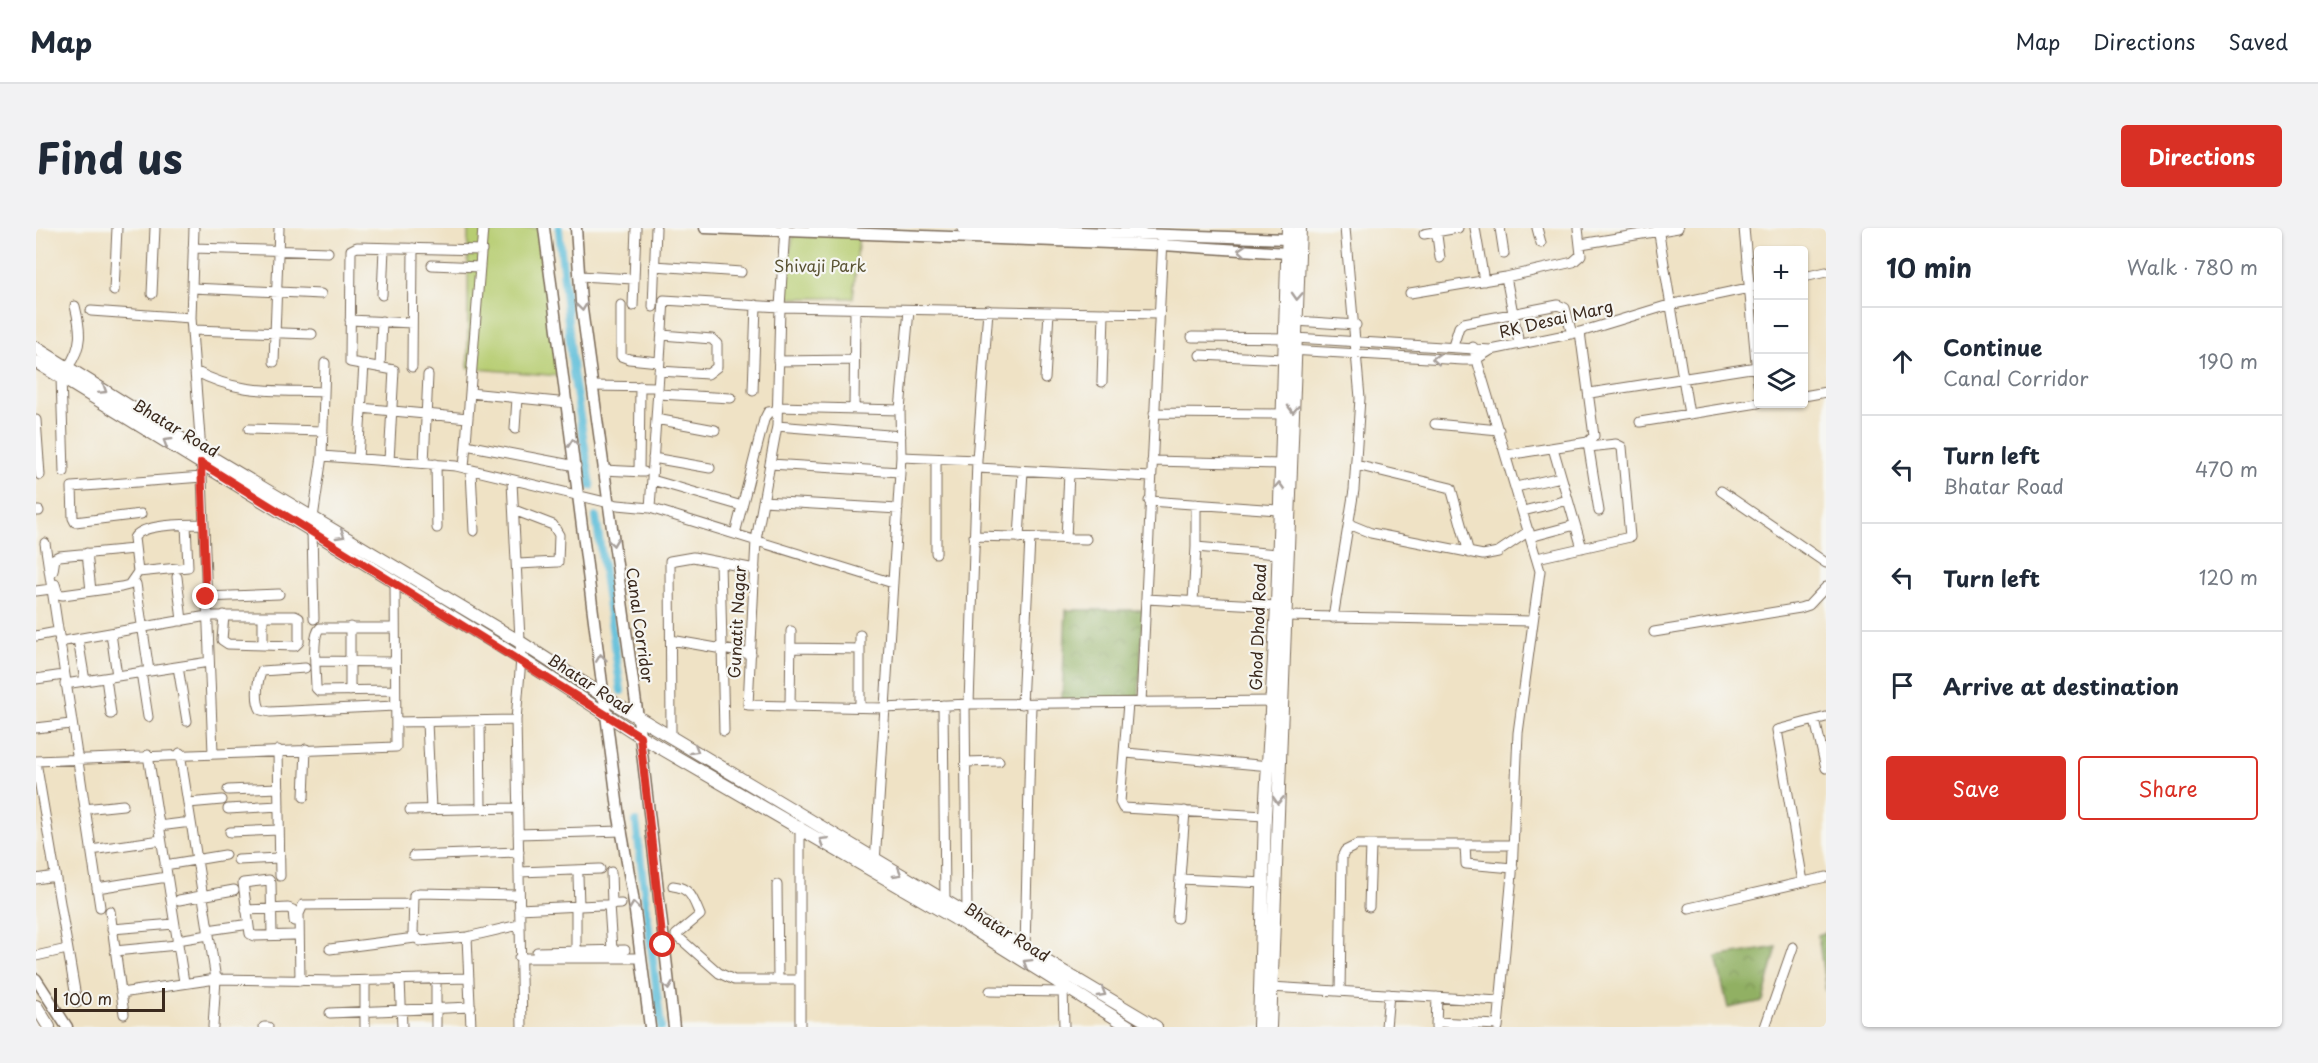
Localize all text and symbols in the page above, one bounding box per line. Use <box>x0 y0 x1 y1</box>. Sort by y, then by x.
text: Map <box>30 20 92 63</box>
text: Map <box>2015 25 2060 57</box>
text: Directions <box>2093 25 2195 57</box>
text: Saved <box>2228 25 2288 57</box>
text: Find us <box>36 125 183 188</box>
button: Directions <box>2121 125 2282 187</box>
one-way arrow <box>1238 244 1247 257</box>
map controls <box>1754 246 1808 408</box>
button: + <box>1754 246 1808 300</box>
text: 10 min <box>1886 248 1972 287</box>
text: Walk · 780 m <box>2127 252 2258 282</box>
park label: Shivaji Park <box>774 253 866 277</box>
one-way arrow <box>1291 291 1304 300</box>
street label: RK Desai Marg <box>1496 293 1615 343</box>
button: − <box>1754 300 1808 354</box>
one-way arrow <box>575 303 588 312</box>
text: Continue <box>1943 330 2042 363</box>
icon: ahead <box>1886 345 1919 378</box>
text: 190 m <box>2199 346 2258 376</box>
one-way arrow <box>1431 353 1440 366</box>
button: layers <box>1754 354 1808 408</box>
text: Canal Corridor <box>1943 363 2088 393</box>
one-way arrow <box>97 382 108 393</box>
street label: Bhatar Road <box>129 392 224 462</box>
one-way arrow <box>1287 404 1299 413</box>
one-way arrow <box>163 437 173 449</box>
text: Turn left <box>1943 438 2040 471</box>
one-way arrow <box>567 439 580 448</box>
icon: left <box>1886 453 1919 486</box>
text: 470 m <box>2195 454 2258 484</box>
text: Bhatar Road <box>1943 471 2064 501</box>
one-way arrow <box>1273 482 1286 491</box>
one-way arrow <box>335 528 346 539</box>
one-way arrow <box>607 538 619 547</box>
icon: left <box>1886 561 1919 594</box>
text: Turn left <box>1943 561 2040 594</box>
text: 120 m <box>2199 562 2258 592</box>
street label: Ghod Dhod Road <box>1243 563 1271 691</box>
street label: Gunatit Nagar <box>721 565 751 679</box>
street label: Canal Corridor <box>621 566 661 685</box>
route end <box>192 583 218 609</box>
street label: Bhatar Road <box>543 647 638 720</box>
one-way arrow <box>595 653 608 662</box>
icon: arrive <box>1886 669 1919 702</box>
text: Arrive at destination <box>1943 669 2179 702</box>
one-way arrow <box>689 742 699 754</box>
button: Save <box>1886 756 2066 820</box>
button: Share <box>2078 756 2258 820</box>
one-way arrow <box>1272 795 1285 804</box>
one-way arrow <box>819 838 830 849</box>
one-way arrow <box>892 865 902 877</box>
street label: Bhatar Road <box>960 895 1055 967</box>
one-way arrow <box>629 902 641 911</box>
route start <box>649 931 675 957</box>
one-way arrow <box>1023 958 1033 970</box>
one-way arrow <box>662 981 674 990</box>
scale bar <box>54 985 165 1012</box>
text: 100 m <box>63 986 112 1010</box>
one-way arrow <box>1096 986 1106 998</box>

